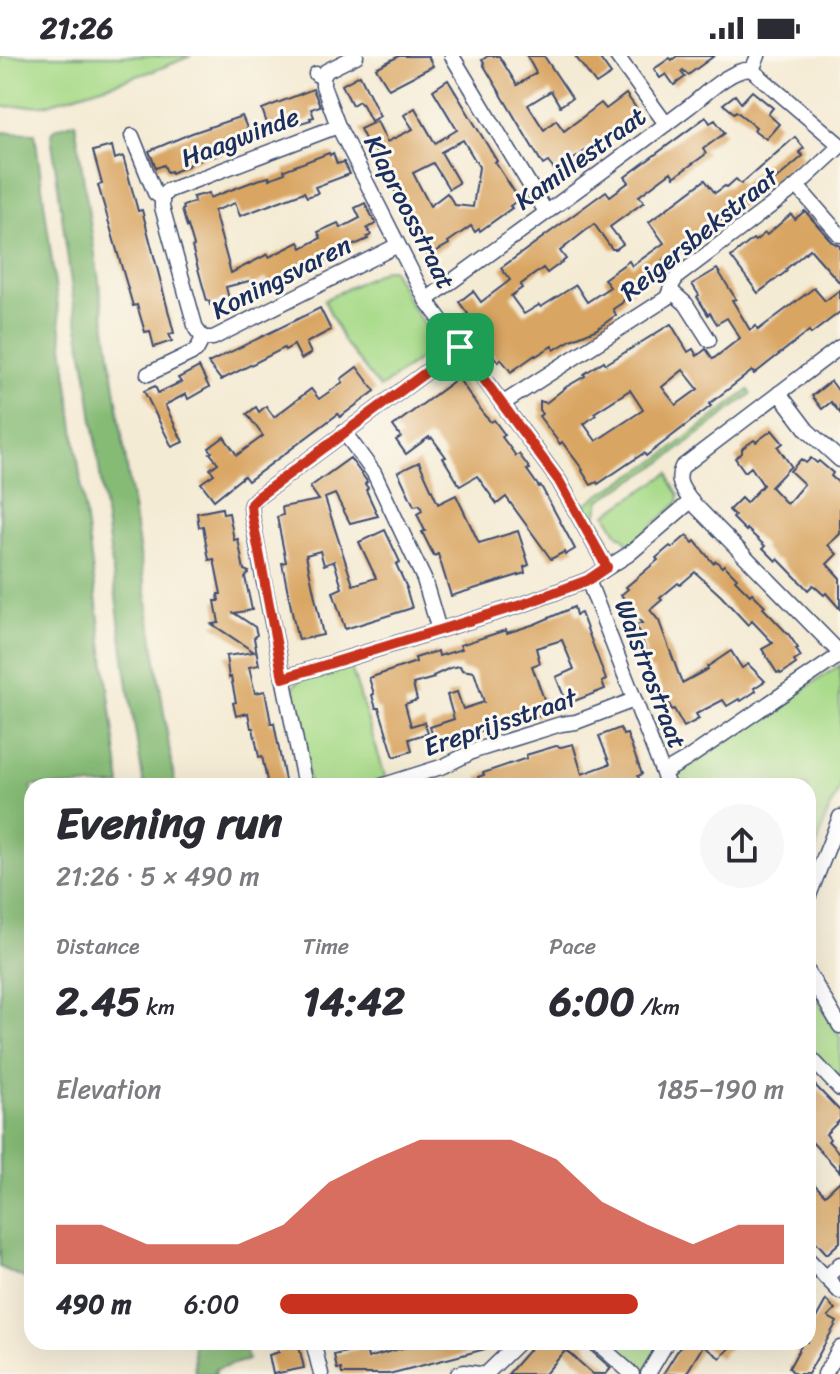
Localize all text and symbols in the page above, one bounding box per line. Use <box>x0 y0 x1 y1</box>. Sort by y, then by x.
text: 21:26 <box>40 1 114 55</box>
street label: Haagwinde <box>174 93 306 181</box>
street label: Kamillestraat <box>504 94 656 222</box>
street label: Klaproosstraat <box>351 126 469 298</box>
street label: Reigersbekstraat <box>609 154 790 313</box>
street label: Koningsvaren <box>203 222 359 332</box>
pin <box>426 313 494 381</box>
icon: arrive <box>438 325 482 369</box>
street label: Walstrostraat <box>601 592 701 756</box>
street label: Ereprijsstraat <box>417 674 584 770</box>
text: Evening run <box>56 784 282 862</box>
button: share <box>700 804 784 888</box>
text: 21:26 · 5 × 490 m <box>56 853 260 899</box>
text: Distance <box>56 927 140 966</box>
text: Time <box>303 927 349 966</box>
text: Pace <box>549 927 596 966</box>
text: 2.45 <box>56 966 141 1037</box>
text: 14:42 <box>303 966 405 1037</box>
text: 6:00 <box>549 966 635 1037</box>
text: km <box>141 988 175 1027</box>
text: /km <box>635 988 680 1027</box>
text: Elevation <box>56 1066 161 1112</box>
text: 185–190 m <box>656 1066 784 1112</box>
text: 490 m <box>56 1281 131 1327</box>
text: 6:00 <box>184 1281 239 1327</box>

